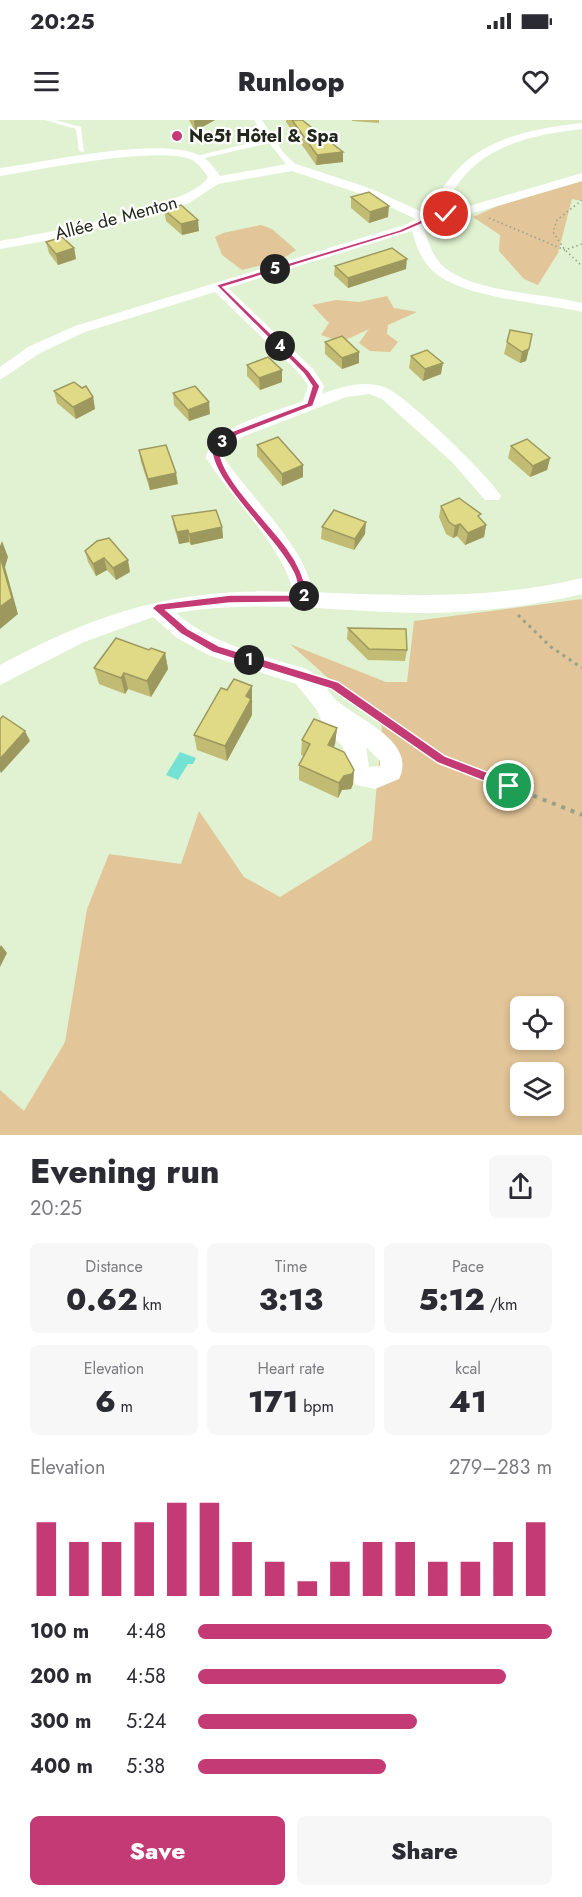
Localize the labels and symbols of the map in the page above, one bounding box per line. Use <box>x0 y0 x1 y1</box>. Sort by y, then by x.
place label: Ne5t Hôtel & Spa <box>189 123 338 149</box>
marker: Ne5t Hôtel & Spa <box>170 129 184 143</box>
pin <box>420 188 471 239</box>
street label: Allée de Menton <box>52 189 180 247</box>
pin: 5 <box>260 254 290 284</box>
pin: 4 <box>265 331 295 361</box>
pin: 3 <box>207 427 237 457</box>
pin: 2 <box>289 581 319 611</box>
pin: 1 <box>234 645 264 675</box>
pin <box>483 760 534 811</box>

